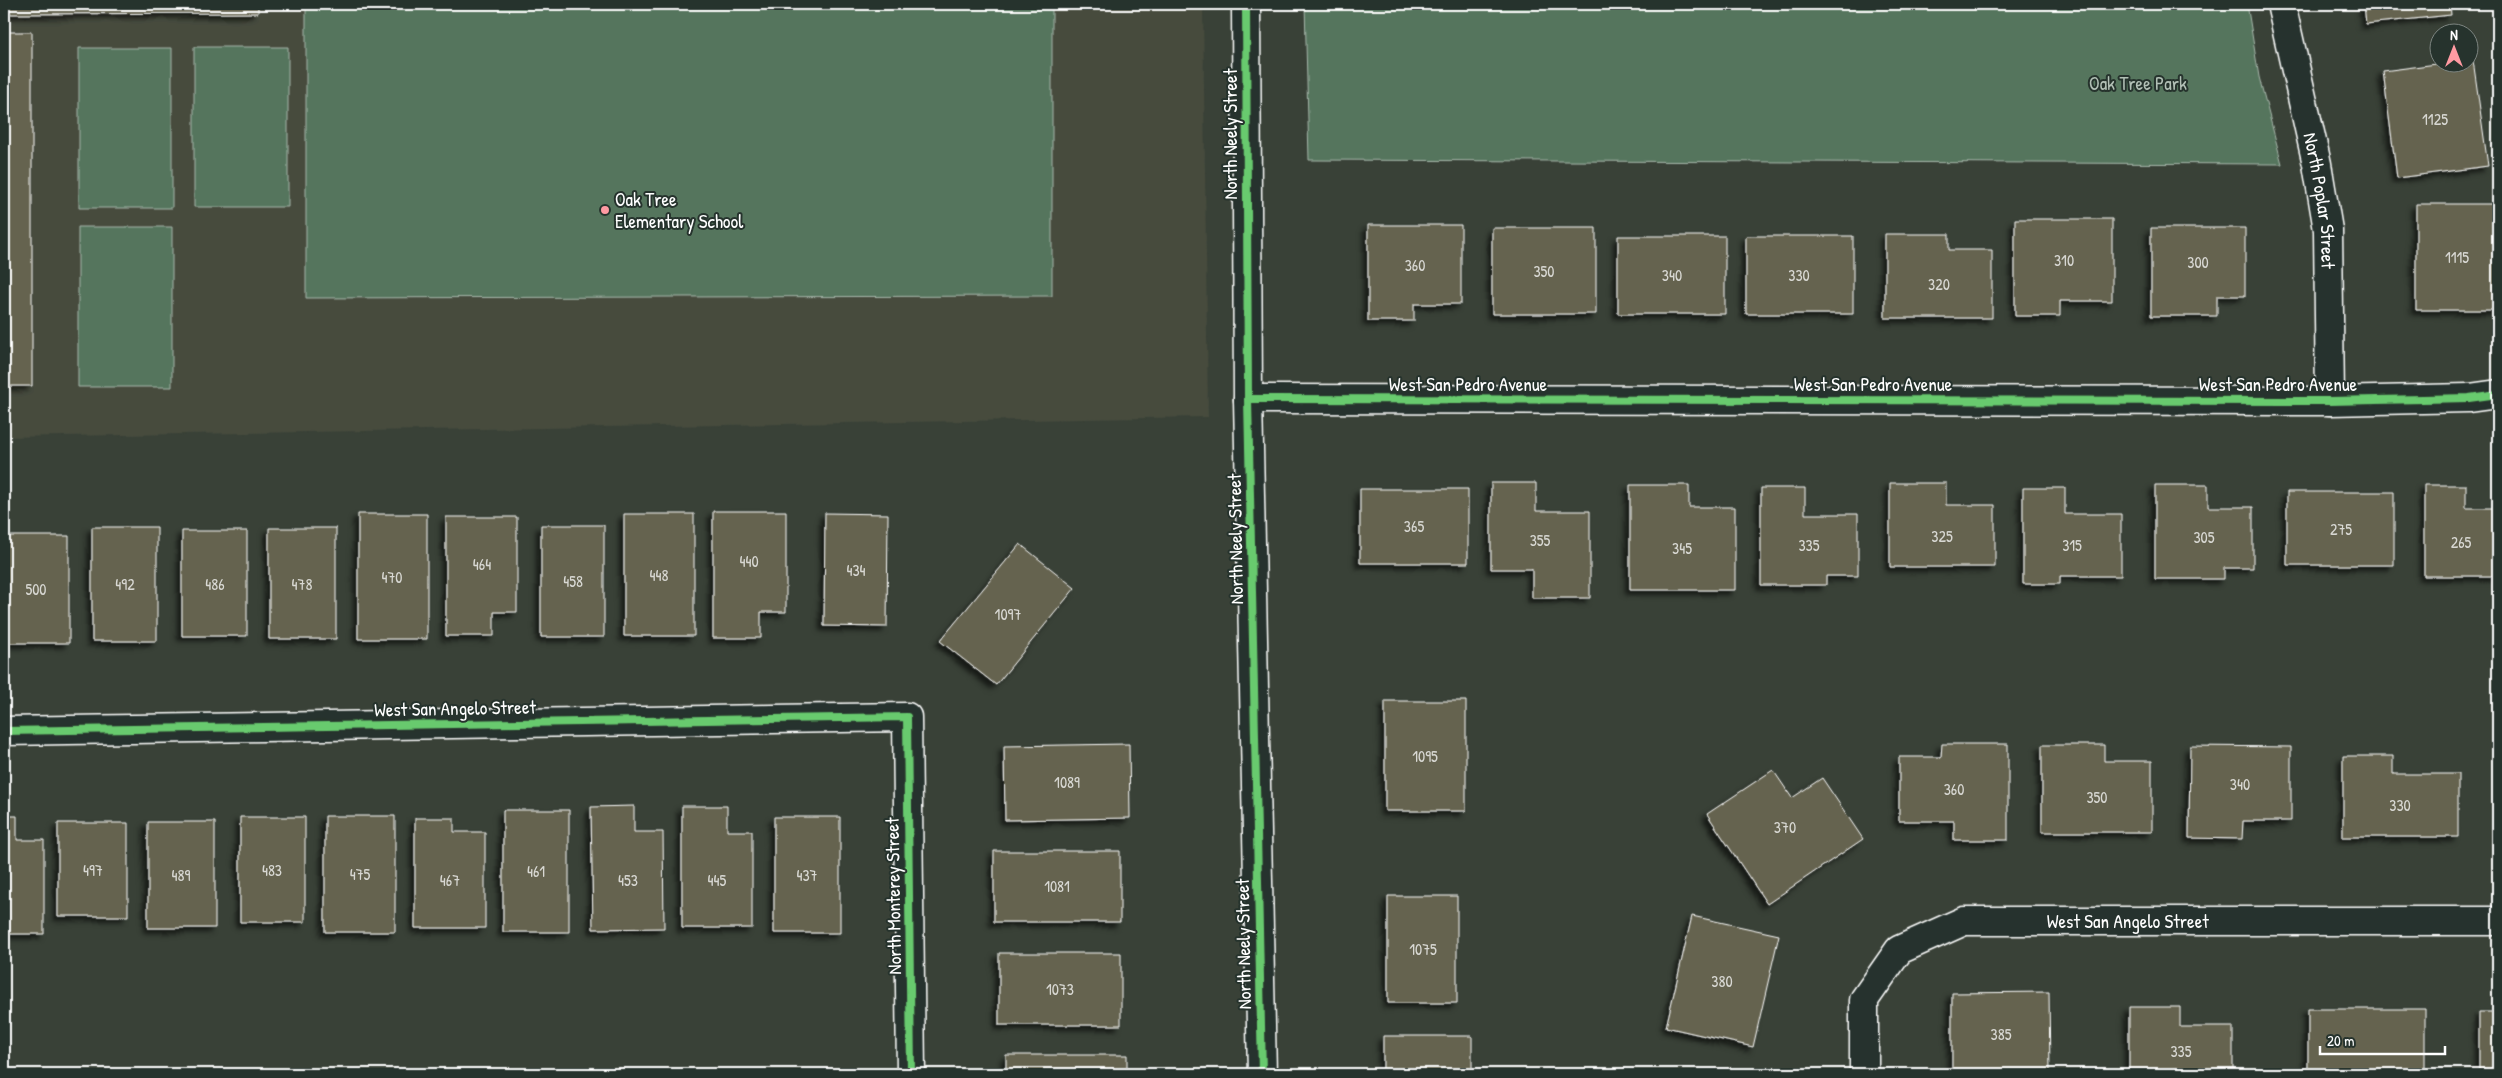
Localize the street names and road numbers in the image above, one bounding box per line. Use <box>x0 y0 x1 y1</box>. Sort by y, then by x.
street label: North Neely Street <box>1217 68 1243 199</box>
street label: North Poplar Street <box>2297 130 2341 269</box>
street label: West San Pedro Avenue <box>1389 371 1548 397</box>
street label: West San Pedro Avenue <box>1794 371 1953 397</box>
street label: West San Pedro Avenue <box>2199 371 2358 397</box>
street label: North Neely Street <box>1221 473 1249 605</box>
street label: West San Angelo Street <box>374 694 537 722</box>
street label: North Monterey Street <box>879 817 907 975</box>
street label: North Neely Street <box>1229 878 1257 1010</box>
street label: West San Angelo Street <box>2047 908 2209 934</box>

